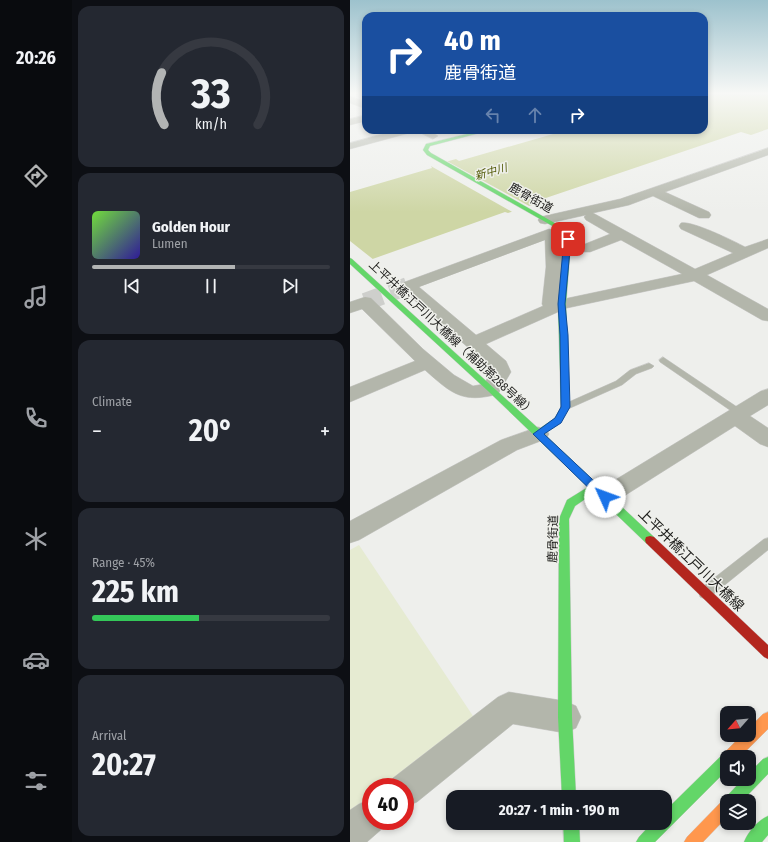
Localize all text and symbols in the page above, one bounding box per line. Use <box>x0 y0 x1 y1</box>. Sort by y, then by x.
text: 40 m <box>444 24 501 57</box>
icon: right <box>378 28 430 80</box>
text: 20:26 <box>16 47 56 69</box>
text: 鹿骨街道 <box>444 62 516 84</box>
text: 33 <box>190 68 231 118</box>
icon: left <box>482 104 504 126</box>
icon: ahead <box>524 104 546 126</box>
icon: right <box>566 104 588 126</box>
text: km/h <box>195 115 227 132</box>
water label: 新中川 <box>473 161 510 183</box>
icon: directions <box>22 162 50 190</box>
street label: 鹿骨街道 <box>507 180 555 216</box>
text: Golden Hour <box>152 218 230 236</box>
pin <box>551 222 585 256</box>
icon: arrive <box>557 228 579 250</box>
text: Lumen <box>152 236 188 251</box>
street label: 上平井橋江戸川大橋線（補助第288号線） <box>366 257 538 419</box>
icon: previous <box>121 275 143 297</box>
icon: pause <box>200 275 222 297</box>
icon: next <box>279 275 301 297</box>
icon: music <box>22 283 50 311</box>
text: Climate <box>92 394 132 409</box>
icon: phone <box>22 404 50 432</box>
text: 20° <box>189 413 233 449</box>
text: − <box>92 418 102 445</box>
text: + <box>320 418 330 445</box>
position arrow <box>584 476 626 518</box>
street label: 上平井橋江戸川大橋線 <box>635 505 747 615</box>
street label: 鹿骨街道 <box>546 515 560 563</box>
icon: climate <box>22 525 50 553</box>
text: Range · 45% <box>92 555 155 570</box>
text: 225 km <box>92 574 179 610</box>
icon: car <box>22 646 50 674</box>
north arrow <box>720 706 756 742</box>
map controls <box>720 706 756 830</box>
text: Arrival <box>92 728 126 743</box>
text: 20:27 <box>92 747 156 783</box>
button: sound <box>720 750 756 786</box>
icon: filters <box>22 767 50 795</box>
speed limit sign: 40 <box>362 778 414 830</box>
button: layers <box>720 794 756 830</box>
text: 20:27 · 1 min · 190 m <box>499 801 619 819</box>

